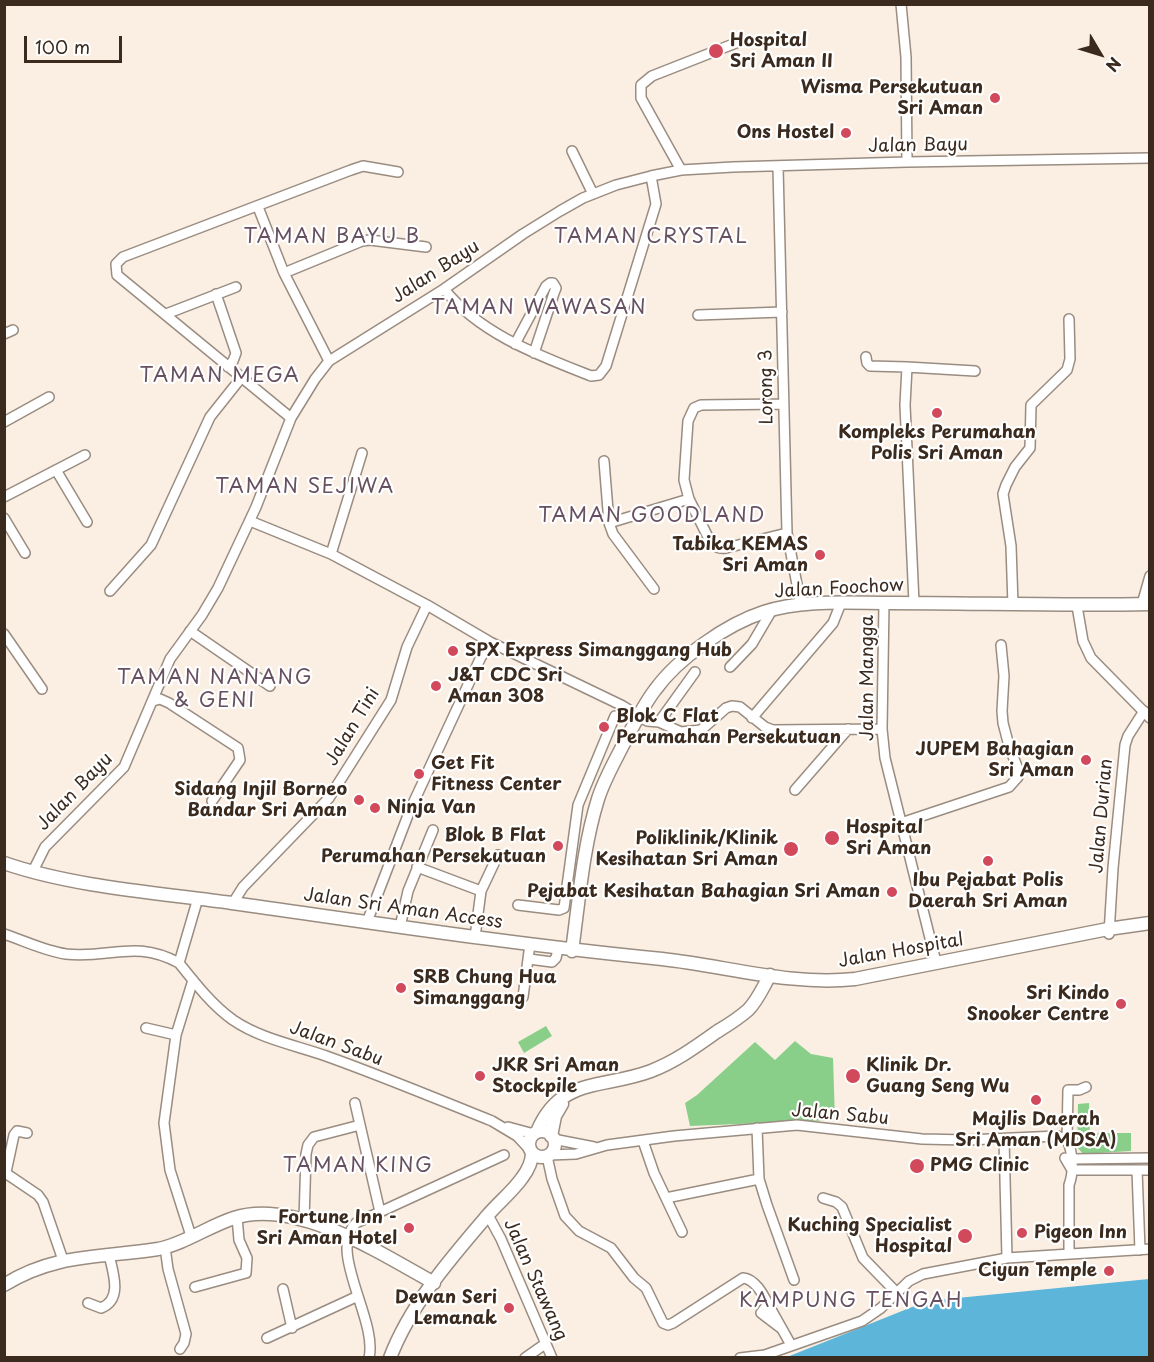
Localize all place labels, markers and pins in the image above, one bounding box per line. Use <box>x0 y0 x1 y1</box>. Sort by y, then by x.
place label: Hospital Sri Aman II <box>730 30 833 72</box>
marker: Hospital Sri Aman II <box>707 42 725 60</box>
place label: Wisma Persekutuan Sri Aman <box>801 77 983 119</box>
marker: Wisma Persekutuan Sri Aman <box>988 91 1002 105</box>
place label: Ons Hostel <box>737 122 834 144</box>
marker: Ons Hostel <box>839 126 853 140</box>
marker: Kompleks Perumahan Polis Sri Aman <box>930 406 944 420</box>
place label: Kompleks Perumahan Polis Sri Aman <box>838 422 1036 464</box>
place label: Tabika KEMAS Sri Aman <box>672 534 808 576</box>
marker: Tabika KEMAS Sri Aman <box>813 548 827 562</box>
place label: SPX Express Simanggang Hub <box>465 640 732 662</box>
marker: SPX Express Simanggang Hub <box>446 644 460 658</box>
place label: J&T CDC Sri Aman 308 <box>448 665 563 708</box>
marker: J&T CDC Sri Aman 308 <box>429 679 443 693</box>
place label: Blok C Flat Perumahan Persekutuan <box>616 706 841 748</box>
marker: Blok C Flat Perumahan Persekutuan <box>597 720 611 734</box>
place label: JUPEM Bahagian Sri Aman <box>916 739 1074 782</box>
place label: Get Fit Fitness Center <box>431 753 562 795</box>
marker: JUPEM Bahagian Sri Aman <box>1079 753 1093 767</box>
marker: Get Fit Fitness Center <box>412 767 426 781</box>
place label: Sidang Injil Borneo Bandar Sri Aman <box>174 779 347 822</box>
marker: Sidang Injil Borneo Bandar Sri Aman <box>352 793 366 807</box>
place label: Ninja Van <box>387 797 476 819</box>
marker: Ninja Van <box>368 801 382 815</box>
place label: Hospital Sri Aman <box>846 817 931 860</box>
place label: Blok B Flat Perumahan Persekutuan <box>321 825 546 868</box>
place label: Poliklinik/Klinik Kesihatan Sri Aman <box>596 828 778 870</box>
marker: Hospital Sri Aman <box>823 829 841 847</box>
marker: Blok B Flat Perumahan Persekutuan <box>551 839 565 853</box>
marker: Poliklinik/Klinik Kesihatan Sri Aman <box>782 840 800 858</box>
marker: Ibu Pejabat Polis Daerah Sri Aman <box>981 854 995 868</box>
place label: Ibu Pejabat Polis Daerah Sri Aman <box>908 870 1068 912</box>
place label: Pejabat Kesihatan Bahagian Sri Aman <box>527 881 880 903</box>
marker: Pejabat Kesihatan Bahagian Sri Aman <box>885 885 899 899</box>
place label: SRB Chung Hua Simanggang <box>413 967 556 1010</box>
marker: SRB Chung Hua Simanggang <box>394 981 408 995</box>
place label: Sri Kindo Snooker Centre <box>967 983 1109 1026</box>
marker: Sri Kindo Snooker Centre <box>1114 997 1128 1011</box>
place label: JKR Sri Aman Stockpile <box>492 1055 619 1098</box>
place label: Klinik Dr. Guang Seng Wu <box>866 1055 1009 1098</box>
marker: Klinik Dr. Guang Seng Wu <box>844 1067 862 1085</box>
marker: JKR Sri Aman Stockpile <box>473 1069 487 1083</box>
marker: Majlis Daerah Sri Aman (MDSA) <box>1029 1093 1043 1107</box>
place label: Majlis Daerah Sri Aman (MDSA) <box>955 1109 1117 1152</box>
place label: PMG Clinic <box>930 1155 1029 1177</box>
marker: PMG Clinic <box>908 1157 926 1175</box>
place label: Fortune Inn - Sri Aman Hotel <box>257 1207 397 1250</box>
place label: Kuching Specialist Hospital <box>788 1215 952 1258</box>
marker: Fortune Inn - Sri Aman Hotel <box>402 1221 416 1235</box>
place label: Pigeon Inn <box>1034 1222 1127 1244</box>
marker: Pigeon Inn <box>1015 1226 1029 1240</box>
marker: Kuching Specialist Hospital <box>956 1227 974 1245</box>
place label: Ciyun Temple <box>978 1260 1097 1282</box>
marker: Ciyun Temple <box>1102 1264 1116 1278</box>
place label: Dewan Seri Lemanak <box>395 1287 497 1330</box>
marker: Dewan Seri Lemanak <box>502 1301 516 1315</box>

